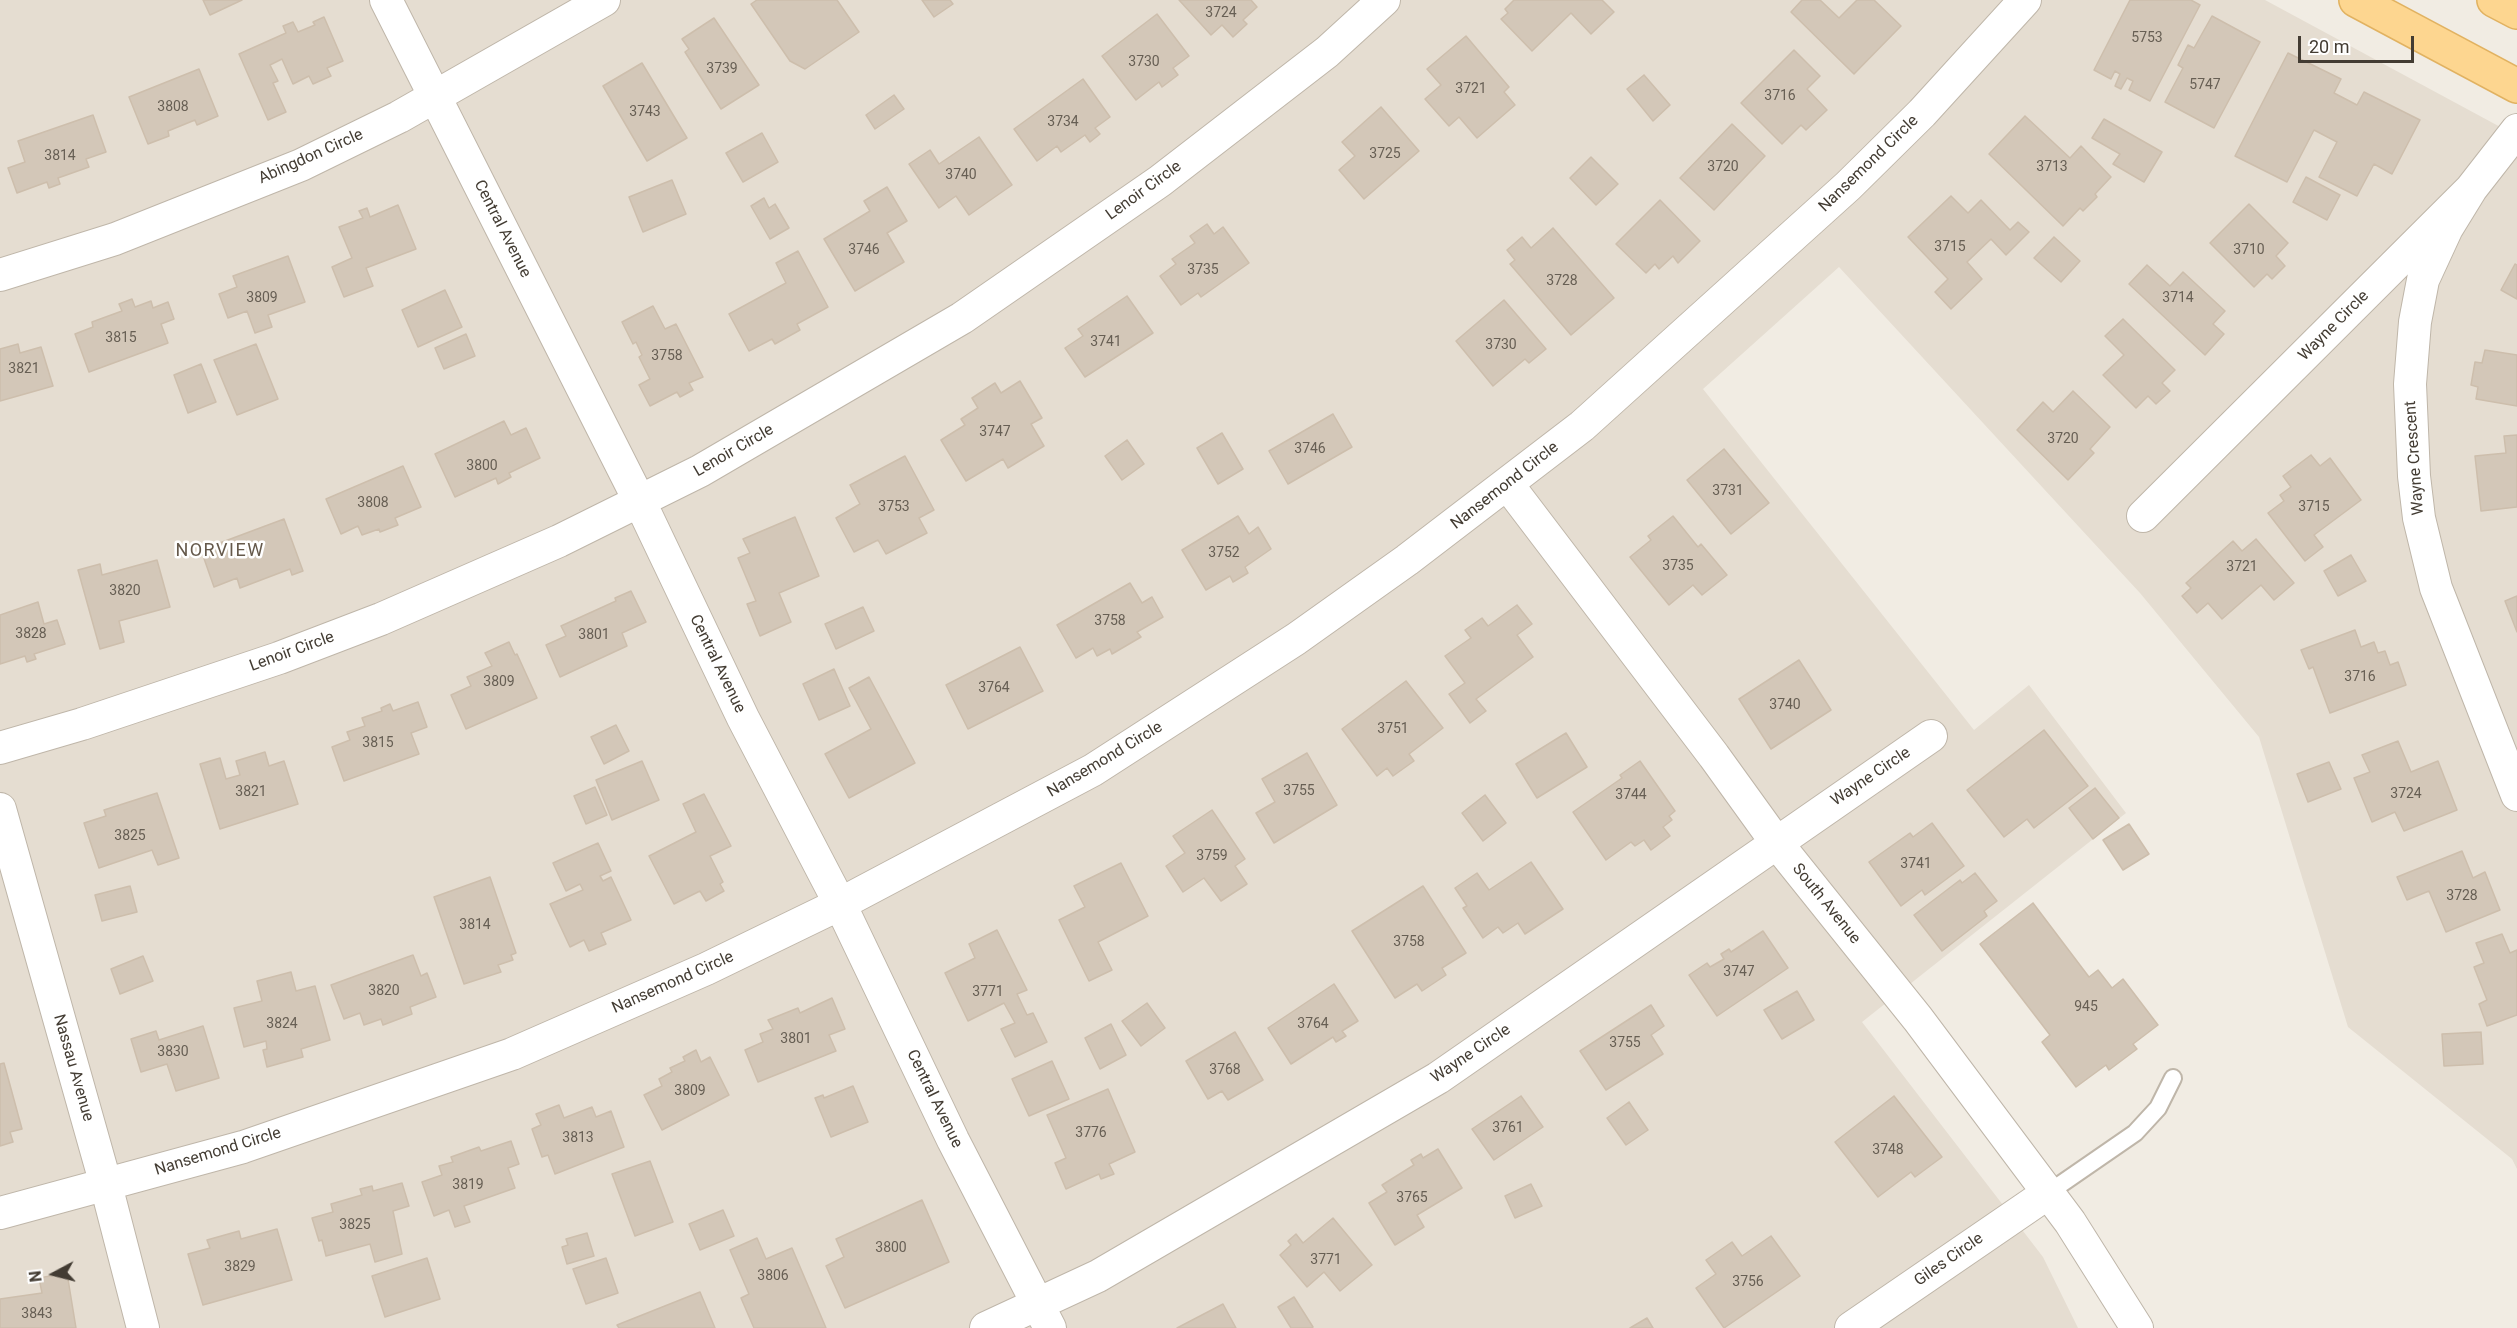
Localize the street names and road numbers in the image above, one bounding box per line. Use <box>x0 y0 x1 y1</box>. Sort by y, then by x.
street label: Nansemond Circle <box>1815 112 1923 216</box>
street label: Abingdon Circle <box>256 125 366 189</box>
street label: Lenoir Circle <box>1102 157 1186 225</box>
street label: Central Avenue <box>469 177 535 281</box>
street label: Wayne Circle <box>2295 287 2373 365</box>
street label: Wayne Crescent <box>2401 400 2429 516</box>
street label: Lenoir Circle <box>691 421 777 481</box>
street label: Nansemond Circle <box>1447 438 1563 534</box>
street label: Central Avenue <box>685 612 749 716</box>
street label: Lenoir Circle <box>247 628 337 676</box>
street label: Nansemond Circle <box>1044 718 1166 802</box>
street label: Wayne Circle <box>1828 743 1914 811</box>
street label: South Avenue <box>1788 860 1864 948</box>
street label: Nansemond Circle <box>609 948 737 1018</box>
street label: Nassau Avenue <box>49 1012 97 1124</box>
street label: Wayne Circle <box>1428 1020 1514 1088</box>
street label: Central Avenue <box>902 1047 966 1151</box>
street label: Nansemond Circle <box>153 1124 283 1180</box>
street label: Giles Circle <box>1911 1229 1987 1291</box>

